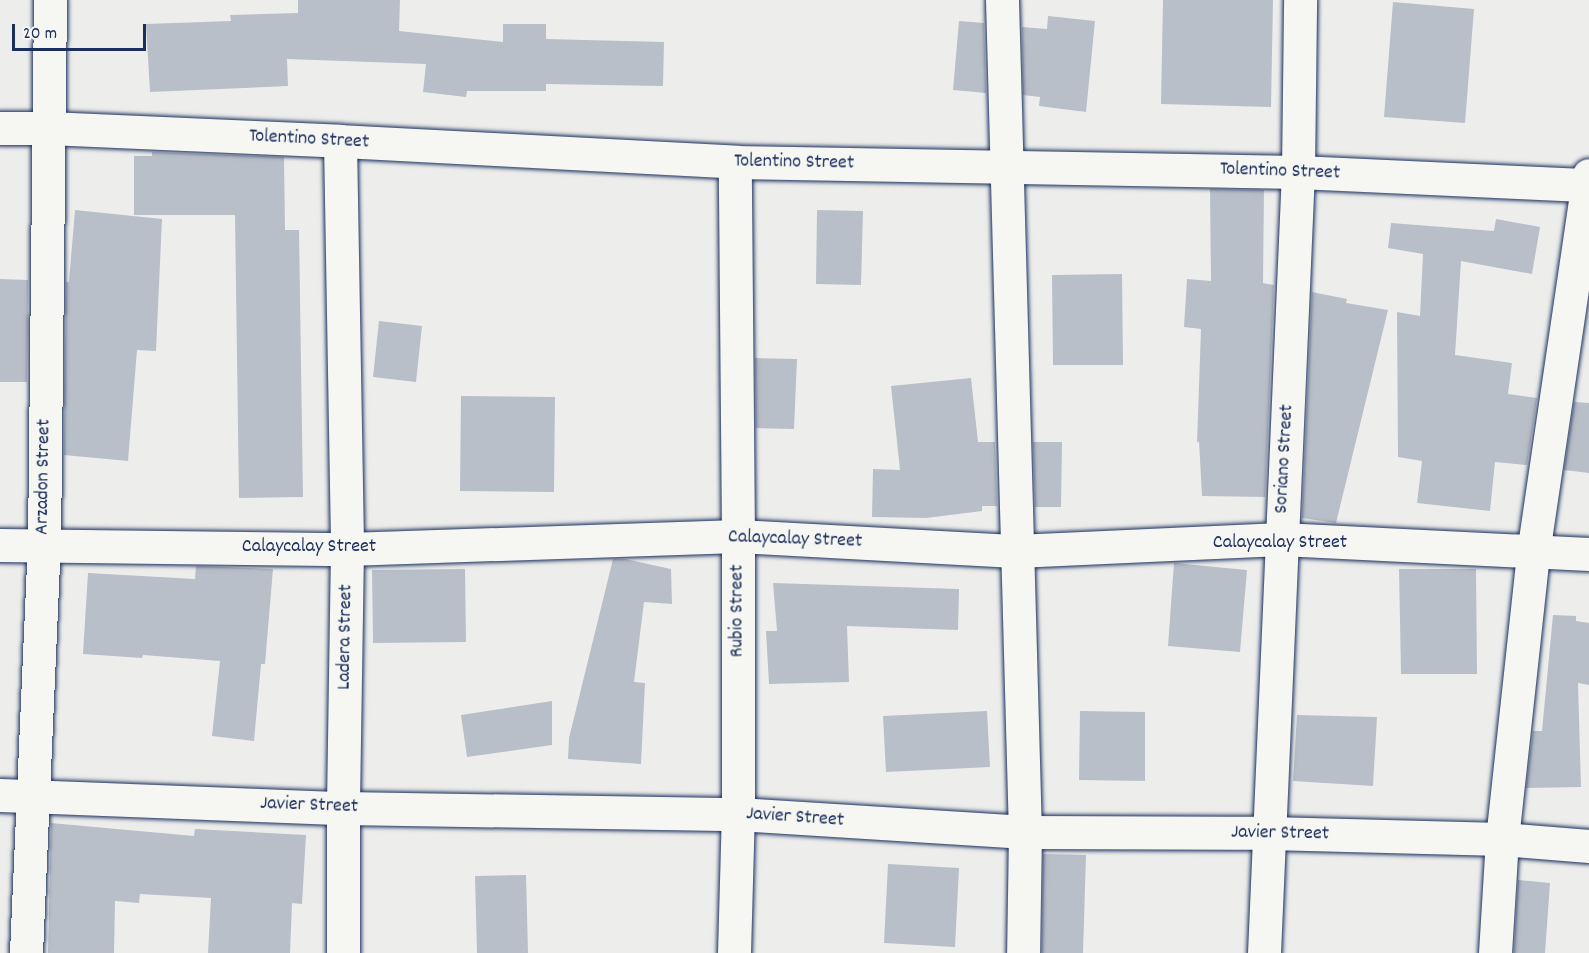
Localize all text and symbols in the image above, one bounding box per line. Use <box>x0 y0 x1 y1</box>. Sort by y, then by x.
scale bar <box>15 12 148 50</box>
text: 20 m <box>23 22 57 47</box>
street label: Tolentino Street <box>248 125 370 155</box>
street label: Tolentino Street <box>734 150 854 176</box>
street label: Tolentino Street <box>1219 158 1341 186</box>
street label: Soriano Street <box>1270 404 1300 514</box>
street label: Arzadon Street <box>31 419 57 535</box>
street label: Calaycalay Street <box>727 526 863 554</box>
street label: Calaycalay Street <box>1213 531 1347 555</box>
street label: Calaycalay Street <box>242 535 376 559</box>
street label: Rubio Street <box>726 565 750 657</box>
street label: Ladera Street <box>333 584 359 690</box>
street label: Javier Street <box>260 792 358 820</box>
street label: Javier Street <box>745 803 845 833</box>
street label: Javier Street <box>1231 821 1329 847</box>

